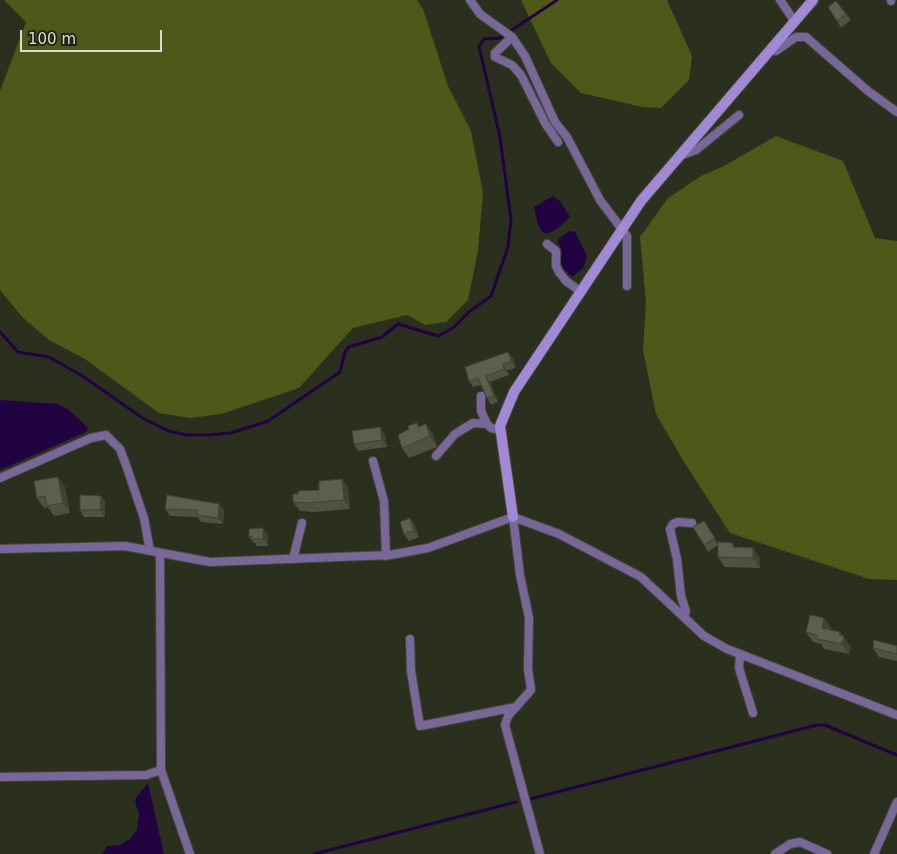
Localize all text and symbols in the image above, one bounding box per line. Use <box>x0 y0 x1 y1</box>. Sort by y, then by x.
scale bar <box>22 20 165 52</box>
text: 100 m <box>28 30 76 48</box>

